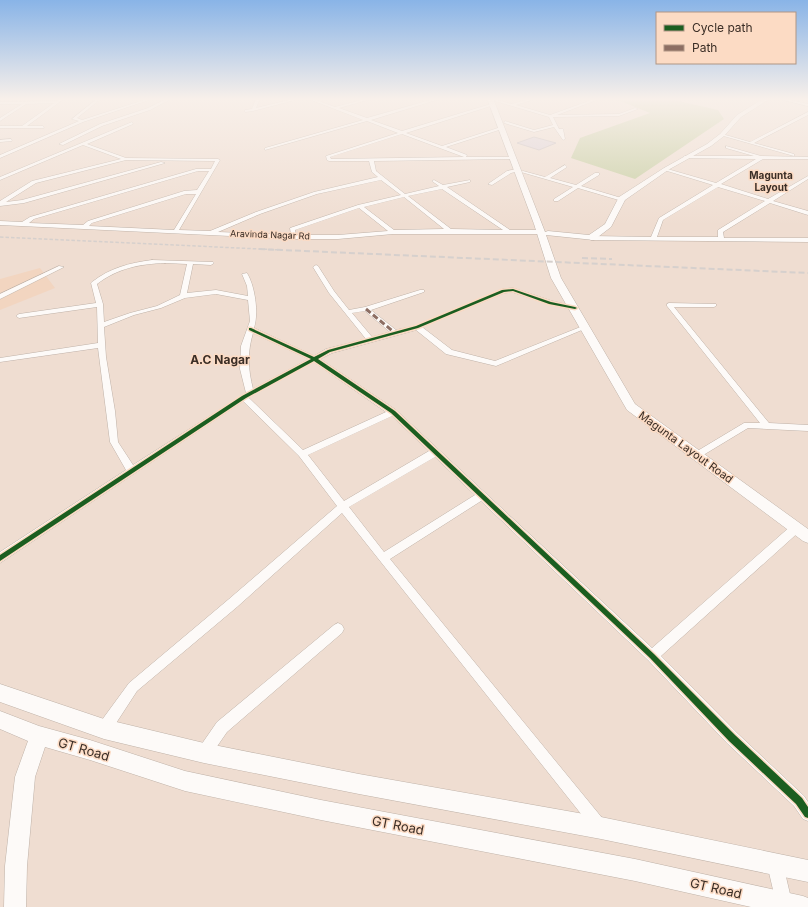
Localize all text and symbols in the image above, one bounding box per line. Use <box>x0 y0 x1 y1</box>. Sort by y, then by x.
legend <box>656 12 796 64</box>
text: Cycle path <box>692 20 753 35</box>
text: Path <box>692 40 717 55</box>
district label: Magunta Layout <box>749 169 793 194</box>
street label: Aravinda Nagar Rd <box>230 228 310 241</box>
district label: A.C Nagar <box>190 352 250 367</box>
street label: Magunta Layout Road <box>636 408 736 486</box>
street label: GT Road <box>56 734 112 764</box>
street label: GT Road <box>371 812 425 838</box>
street label: GT Road <box>689 874 743 902</box>

